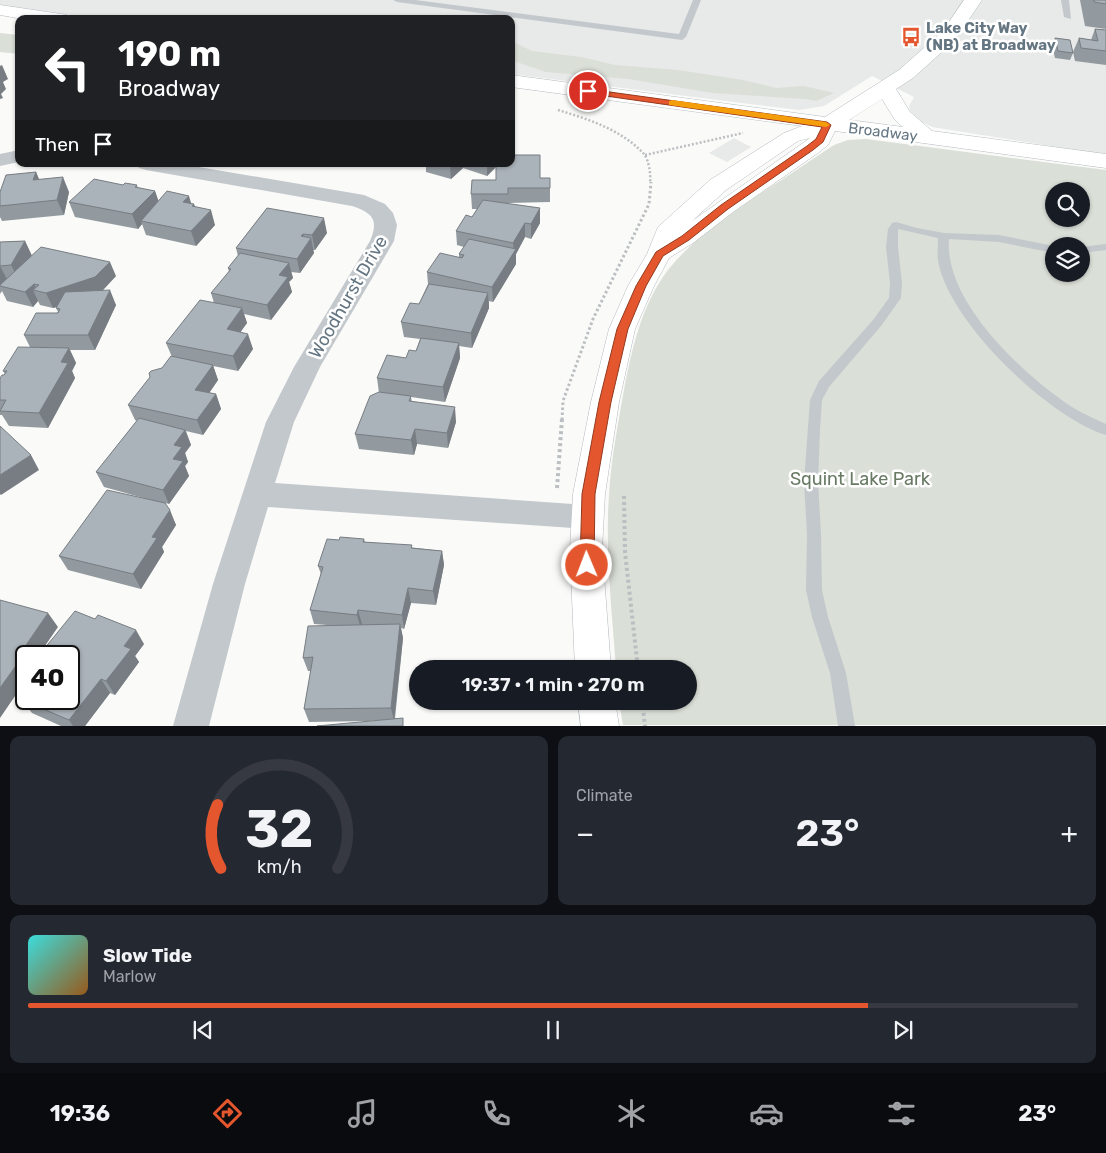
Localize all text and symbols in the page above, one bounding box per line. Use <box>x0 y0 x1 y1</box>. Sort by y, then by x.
place label: Lake City Way (NB) at Broadway <box>926 19 1056 54</box>
bus stop icon: Lake City Way (NB) at Broadway <box>900 26 922 48</box>
text: 190 m <box>118 33 221 75</box>
icon: left <box>35 35 100 100</box>
pin <box>567 70 609 112</box>
text: Broadway <box>118 75 220 102</box>
icon: arrive <box>574 77 602 105</box>
street label: Broadway <box>847 119 919 145</box>
icon: arrive <box>89 130 117 158</box>
text: Then <box>35 133 79 156</box>
map controls <box>1045 182 1090 282</box>
button: search <box>1045 182 1090 227</box>
street label: Woodhurst Drive <box>304 232 392 362</box>
button: layers <box>1045 237 1090 282</box>
park label: Squint Lake Park <box>790 468 931 490</box>
position arrow <box>560 538 612 590</box>
speed limit sign: 40 <box>15 645 80 710</box>
text: 19:37 · 1 min · 270 m <box>461 673 645 696</box>
text: Climate <box>576 786 633 805</box>
text: 32 <box>245 798 313 860</box>
text: 23° <box>795 810 859 856</box>
text: − <box>576 817 594 850</box>
text: + <box>1061 817 1078 850</box>
text: km/h <box>257 856 301 877</box>
text: Slow Tide <box>103 944 192 967</box>
text: Marlow <box>103 967 156 986</box>
icon: previous <box>189 1016 217 1044</box>
icon: pause <box>539 1016 567 1044</box>
icon: next <box>889 1016 917 1044</box>
icon: directions <box>210 1096 245 1131</box>
icon: music <box>345 1096 380 1131</box>
icon: phone <box>479 1096 514 1131</box>
icon: climate <box>614 1096 649 1131</box>
icon: car <box>749 1096 784 1131</box>
icon: filters <box>884 1096 919 1131</box>
text: 19:36 <box>50 1100 110 1127</box>
text: 23° <box>1018 1100 1056 1127</box>

